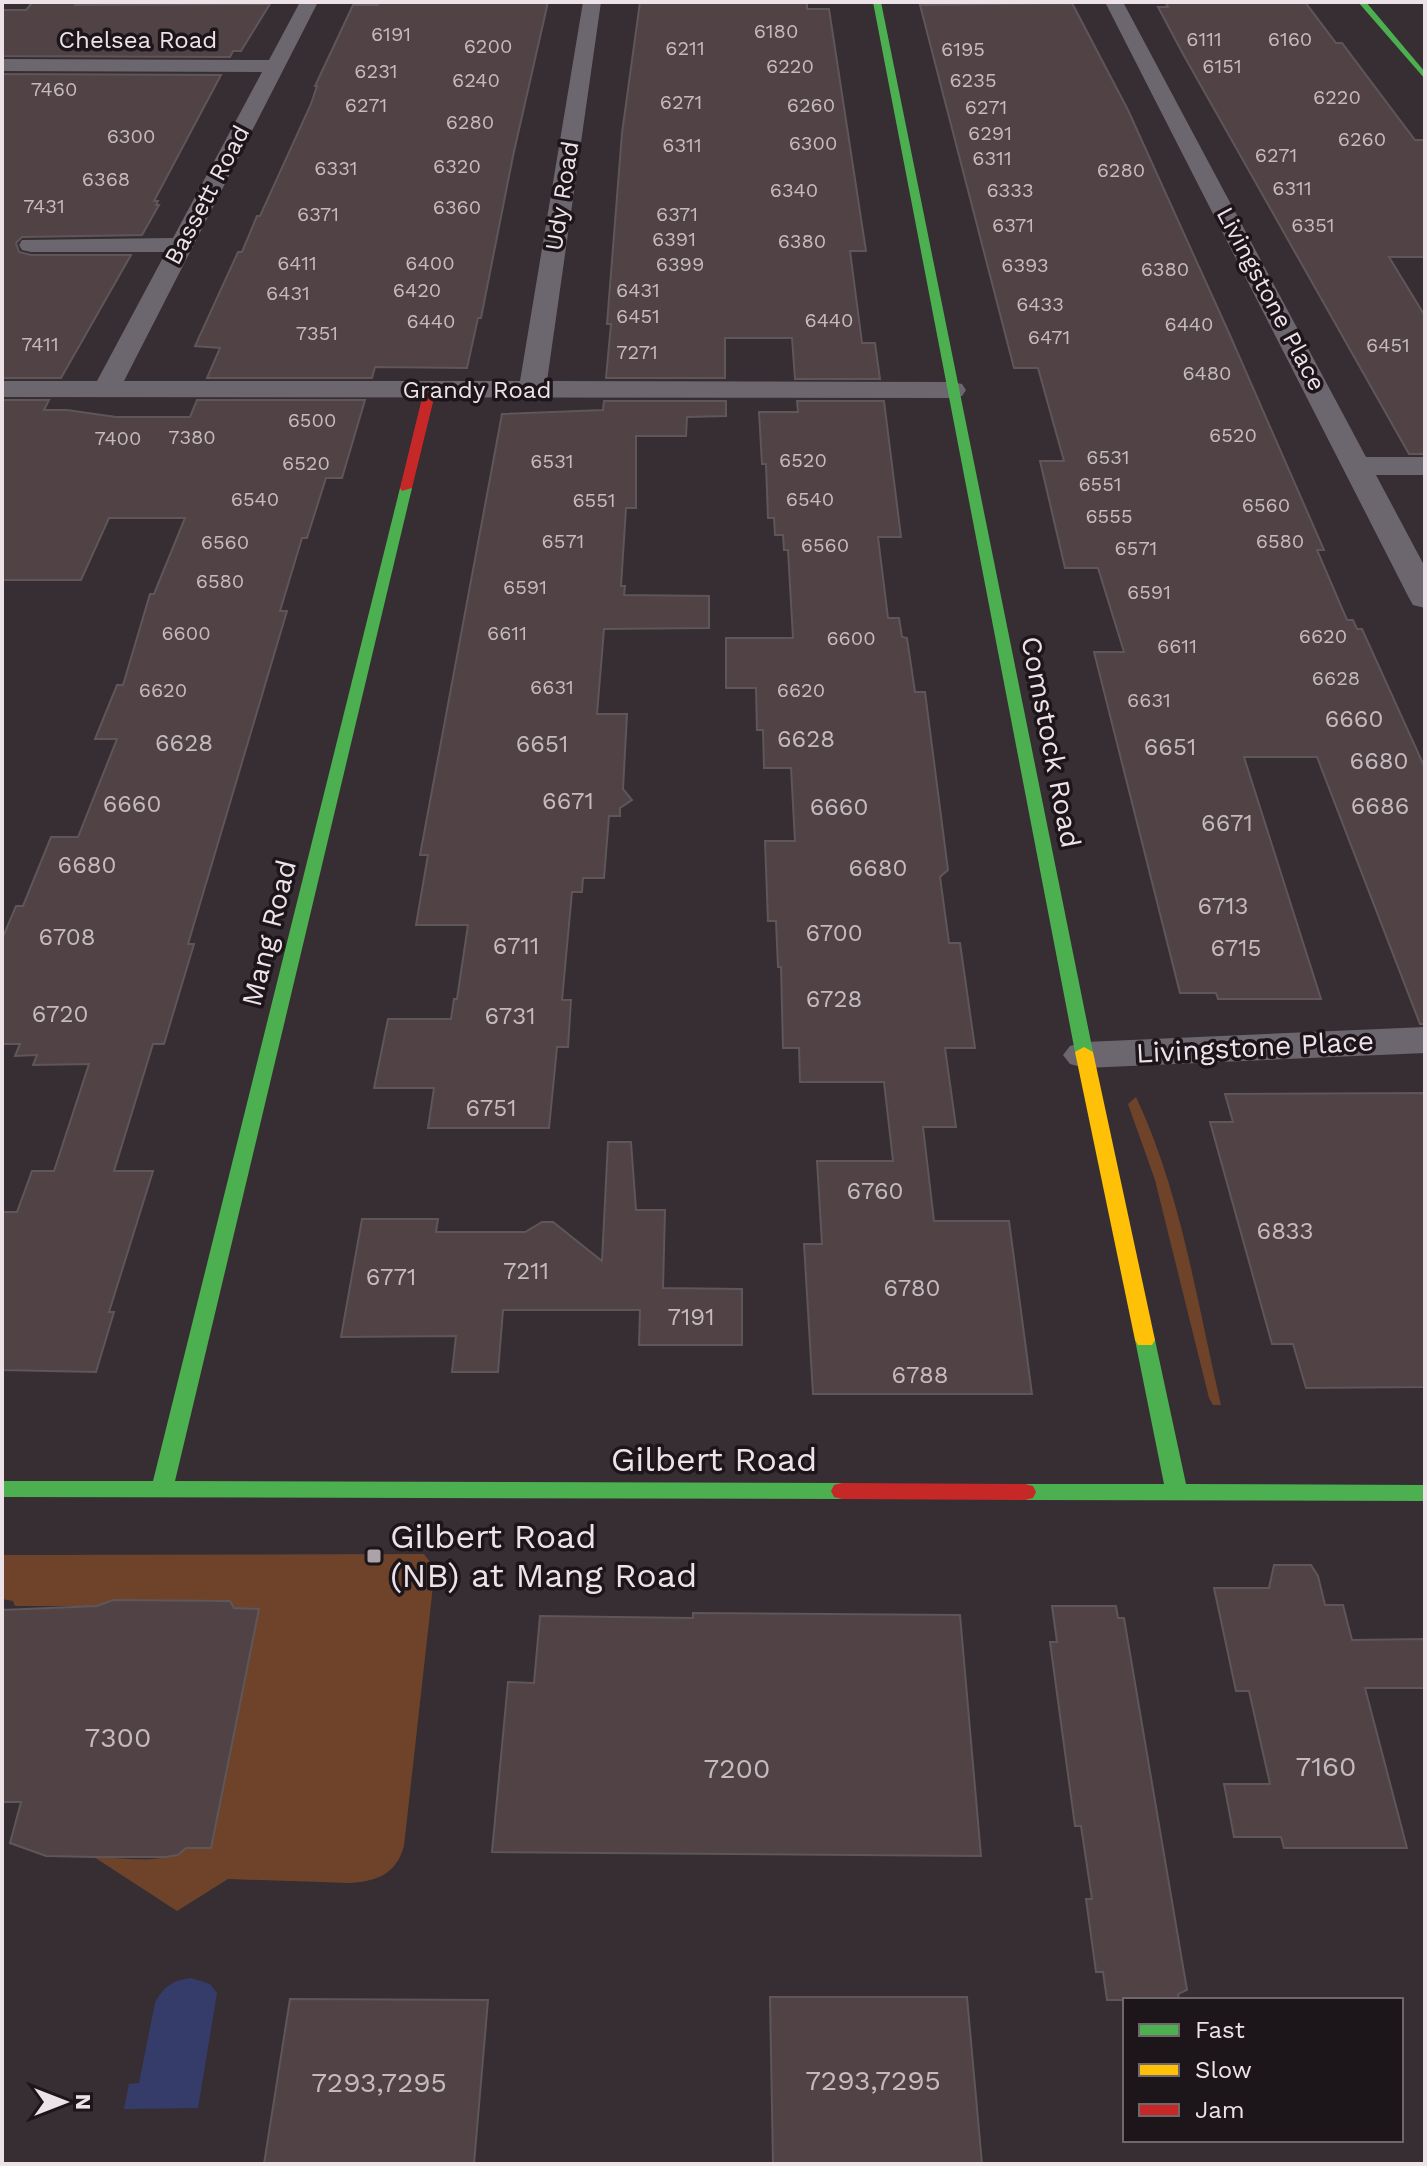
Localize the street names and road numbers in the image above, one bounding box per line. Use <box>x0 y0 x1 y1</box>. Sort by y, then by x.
street label: Chelsea Road <box>59 26 217 54</box>
street label: Bassett Road <box>159 121 255 269</box>
street label: Udy Road <box>540 139 584 253</box>
street label: Livingstone Place <box>1211 202 1331 396</box>
street label: Grandy Road <box>403 376 551 404</box>
street label: Comstock Road <box>1014 633 1088 851</box>
street label: Mang Road <box>235 856 303 1010</box>
street label: Livingstone Place <box>1135 1024 1375 1070</box>
street label: Gilbert Road <box>611 1439 817 1479</box>

